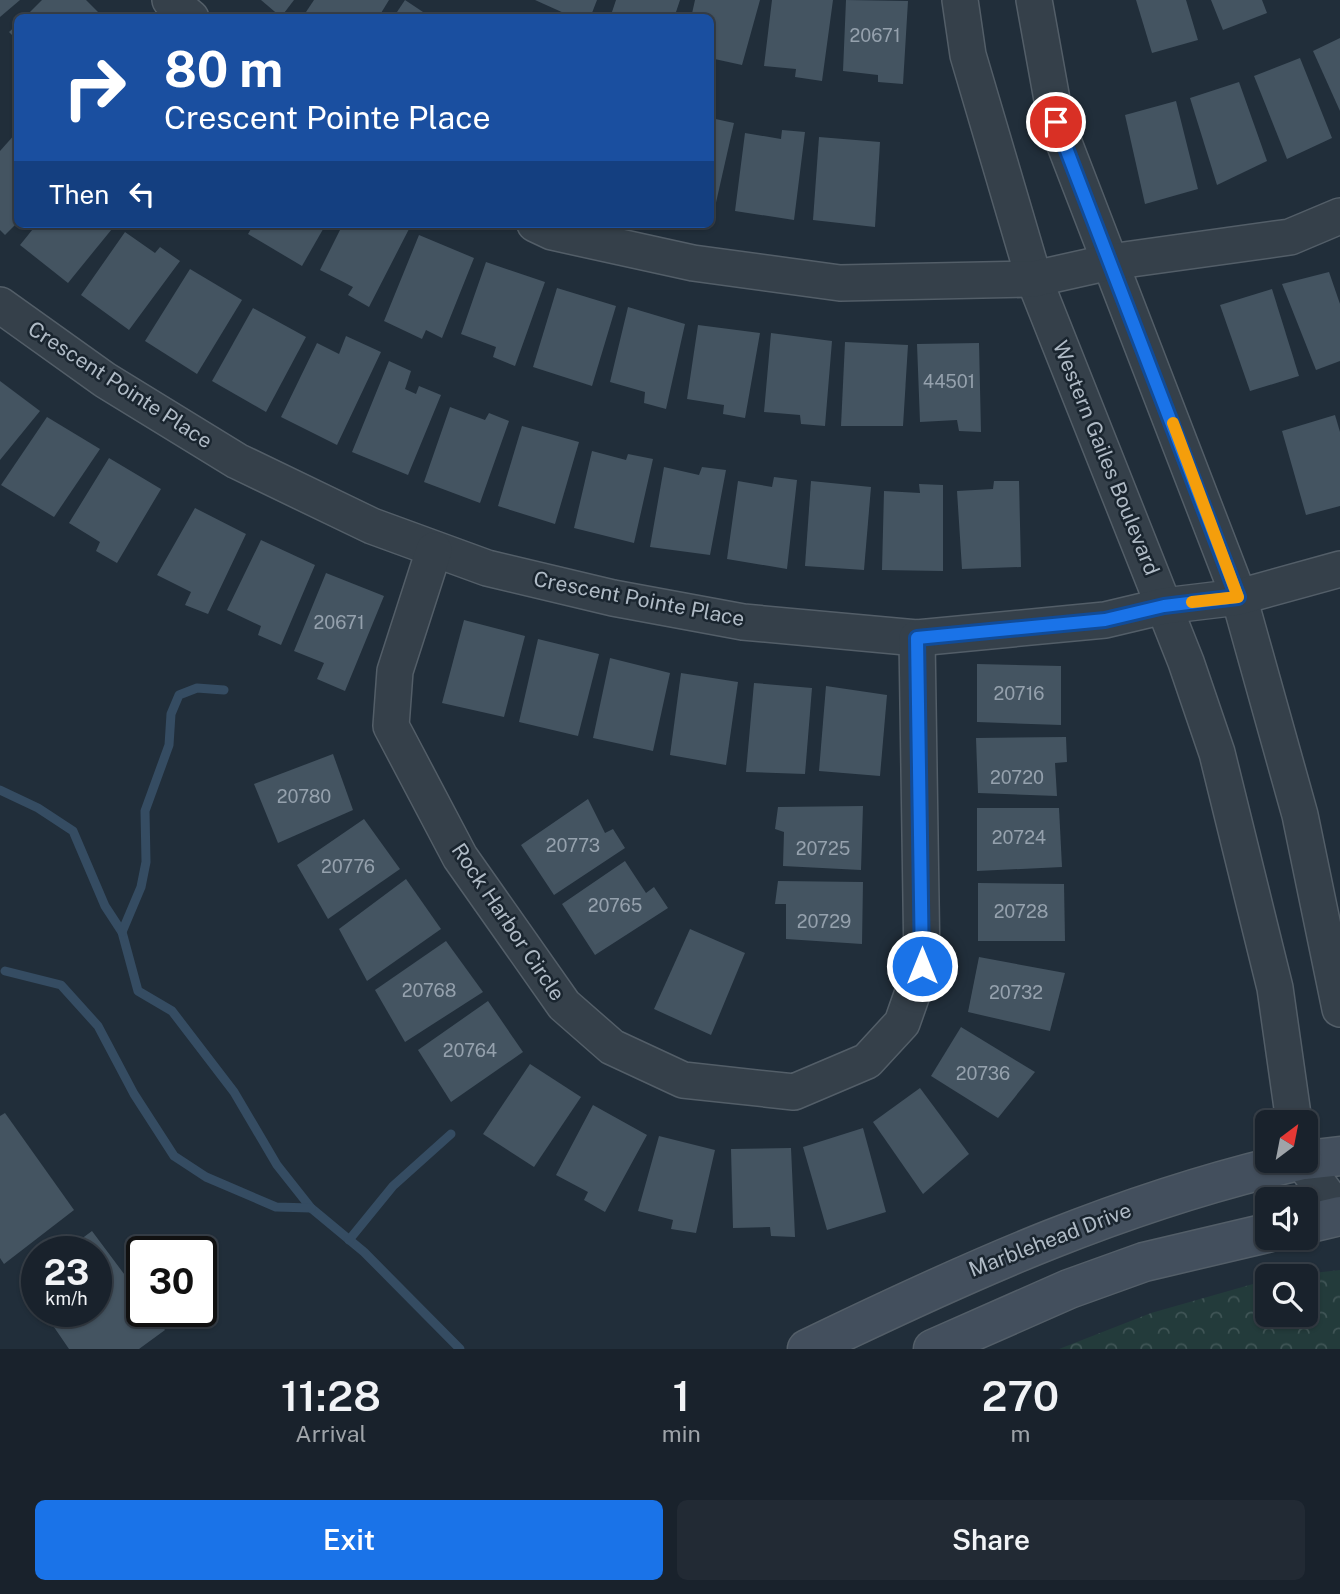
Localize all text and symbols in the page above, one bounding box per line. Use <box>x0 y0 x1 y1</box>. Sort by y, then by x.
house number: 20671 <box>850 25 901 46</box>
text: 80 m <box>164 40 283 98</box>
icon: right <box>49 42 140 133</box>
pin <box>1026 92 1086 152</box>
text: Crescent Pointe Place <box>164 99 491 136</box>
icon: arrive <box>1037 103 1075 141</box>
icon: left <box>123 175 161 213</box>
text: Then <box>49 179 109 210</box>
street label: Crescent Pointe Place <box>24 316 217 453</box>
street label: Western Gailes Boulevard <box>1048 337 1165 579</box>
house number: 44501 <box>923 371 975 392</box>
street label: Crescent Pointe Place <box>531 566 747 631</box>
house number: 20671 <box>314 612 365 633</box>
house number: 20716 <box>993 683 1045 704</box>
house number: 20720 <box>990 767 1044 788</box>
house number: 20780 <box>277 786 331 807</box>
house number: 20724 <box>992 827 1046 848</box>
house number: 20773 <box>546 835 600 856</box>
street label: Rock Harbor Circle <box>447 838 570 1005</box>
house number: 20725 <box>796 838 850 859</box>
house number: 20776 <box>321 856 375 877</box>
house number: 20765 <box>588 895 642 916</box>
house number: 20728 <box>994 901 1048 922</box>
house number: 20729 <box>797 911 851 932</box>
position arrow <box>885 929 959 1003</box>
house number: 20768 <box>402 980 456 1001</box>
house number: 20732 <box>989 982 1043 1003</box>
house number: 20764 <box>443 1040 497 1061</box>
house number: 20736 <box>956 1063 1010 1084</box>
north arrow <box>1255 1110 1318 1172</box>
map controls <box>1255 1110 1318 1327</box>
button: sound <box>1255 1187 1318 1250</box>
street label: Marblehead Drive <box>965 1197 1135 1282</box>
speed limit sign: 30 <box>126 1236 217 1327</box>
text: 23 <box>44 1252 89 1293</box>
button: search <box>1255 1264 1318 1327</box>
text: km/h <box>45 1288 88 1309</box>
text: 11:28 <box>281 1371 381 1420</box>
text: 1 <box>672 1371 690 1420</box>
text: 270 <box>982 1371 1059 1420</box>
text: Arrival <box>295 1420 366 1447</box>
text: min <box>662 1420 701 1447</box>
text: m <box>1010 1420 1030 1447</box>
button: Exit <box>35 1500 663 1580</box>
button: Share <box>677 1500 1305 1580</box>

